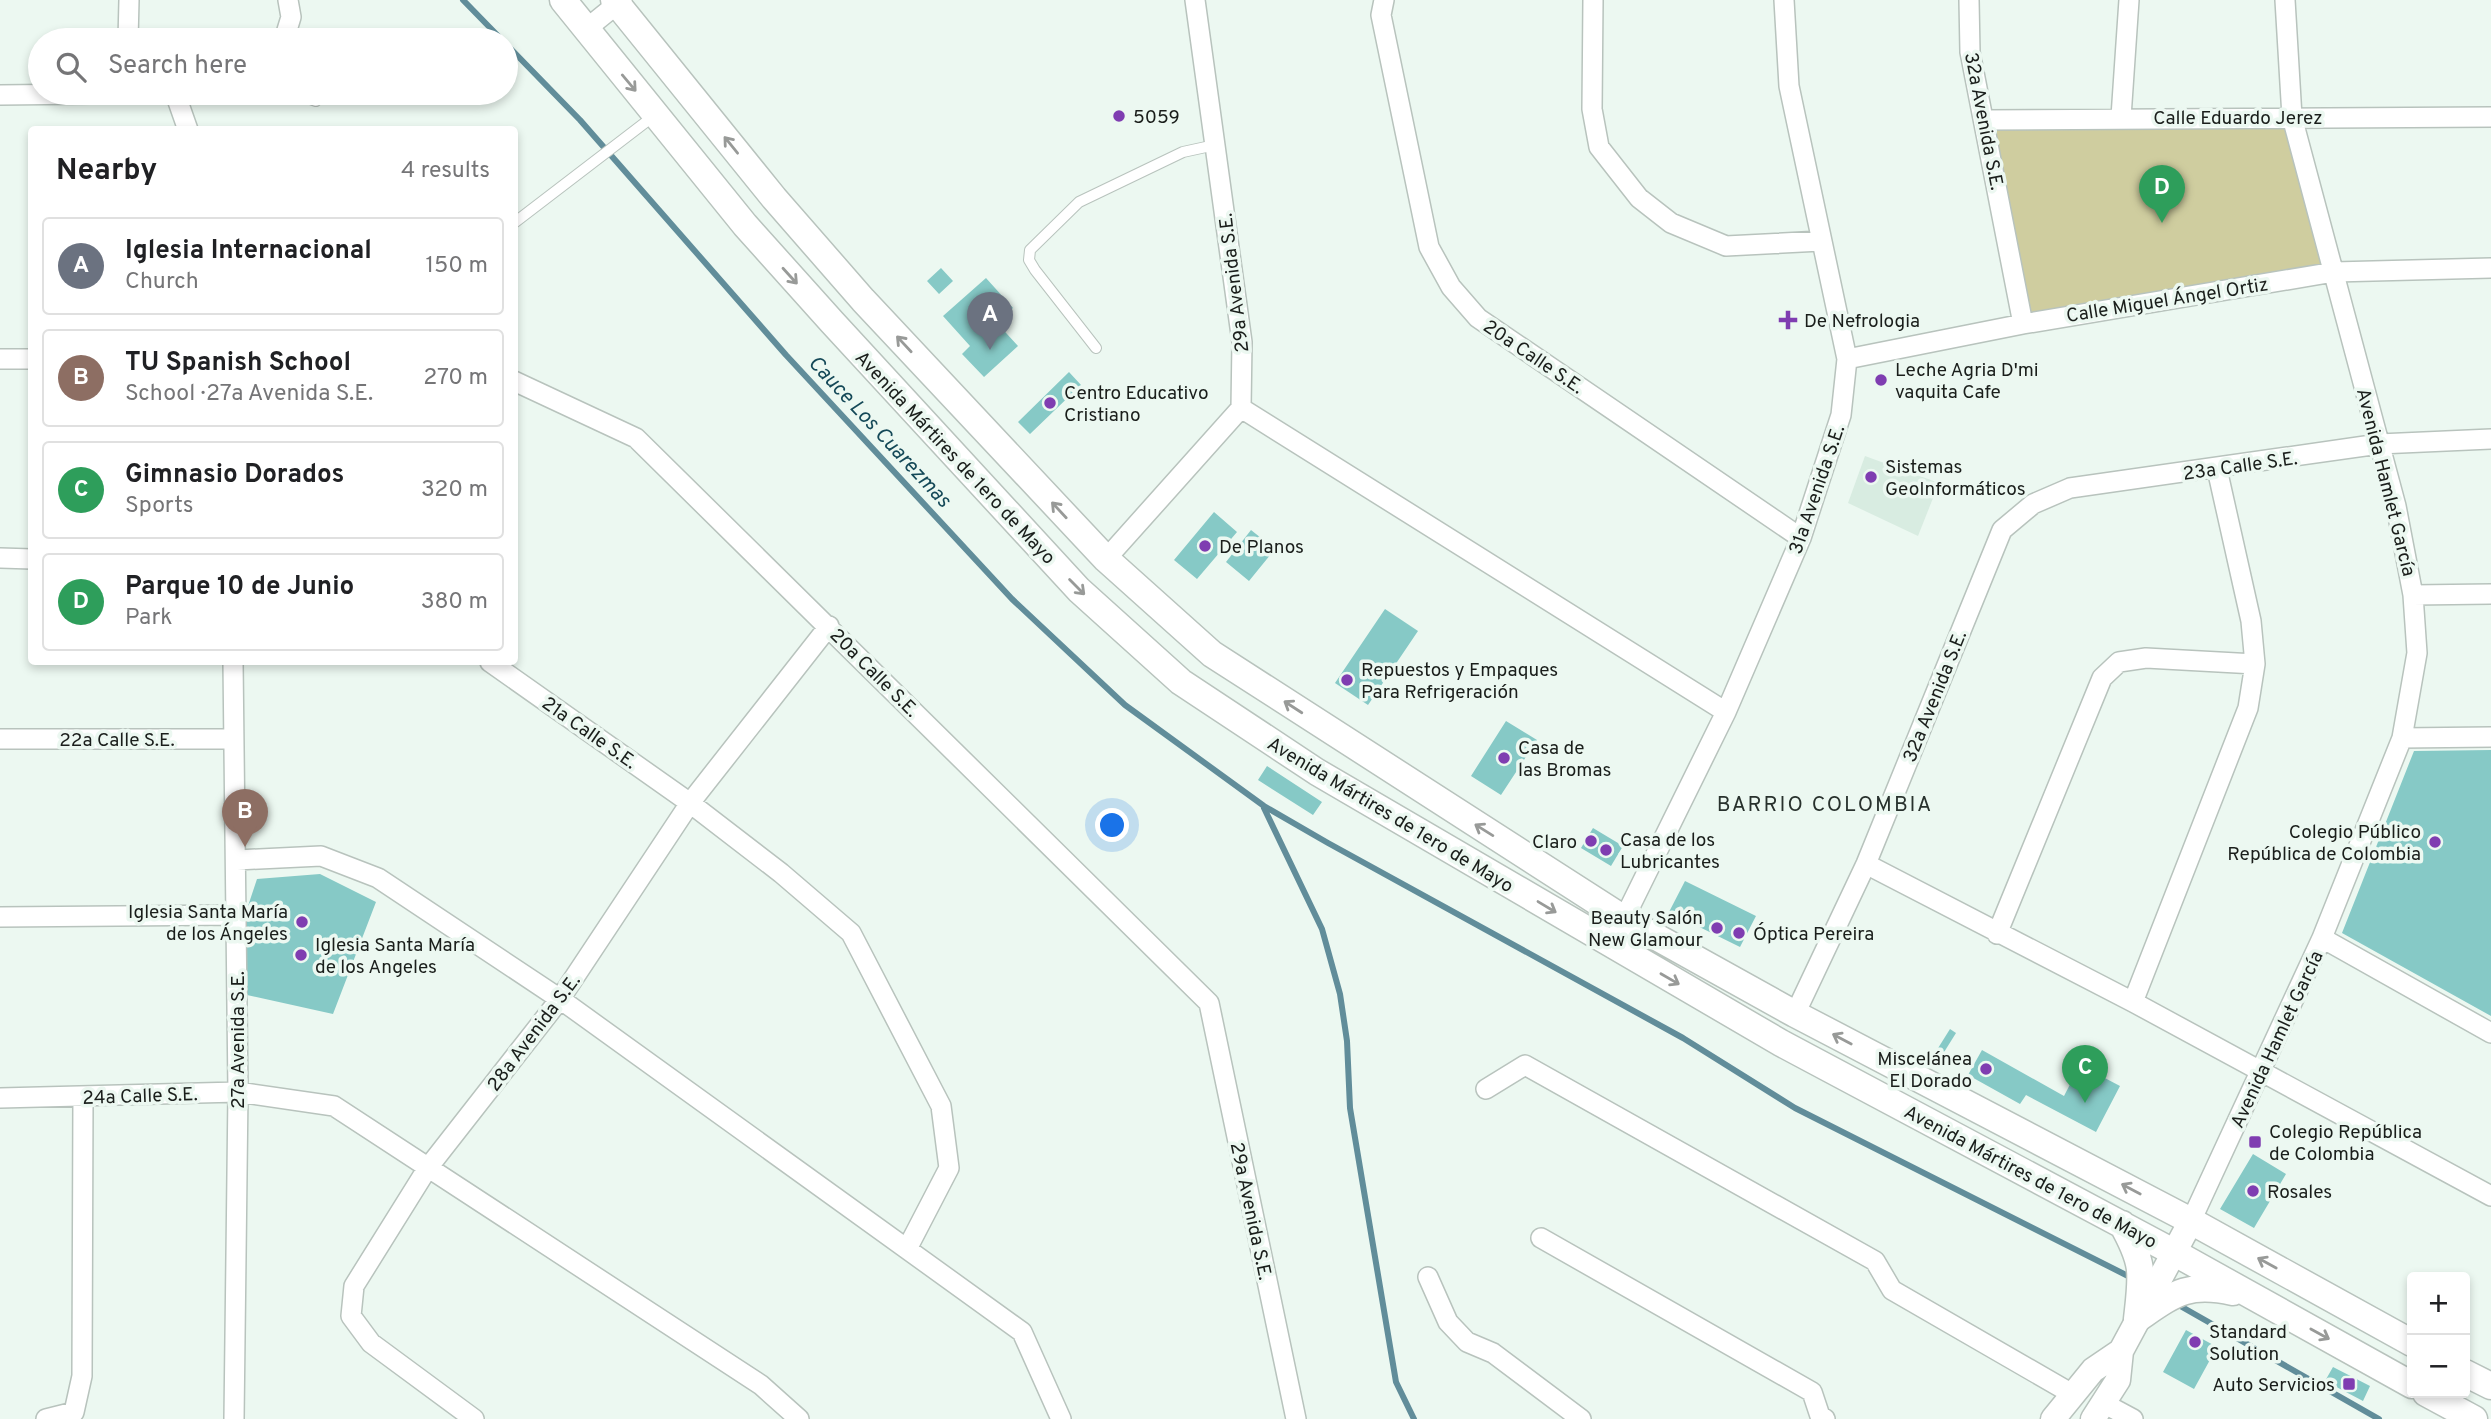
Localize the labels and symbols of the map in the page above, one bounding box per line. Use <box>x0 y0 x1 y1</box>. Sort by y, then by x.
street label: 32a Avenida S.E. <box>1958 50 2008 192</box>
one-way arrow <box>621 73 637 91</box>
place label: 5059 <box>1133 106 1180 130</box>
street label: Calle Eduardo Jerez <box>2153 107 2323 131</box>
marker: 5059 <box>1111 108 1127 124</box>
one-way arrow <box>724 137 739 155</box>
pin: D <box>2139 165 2185 223</box>
street label: 29a Avenida S.E. <box>1215 212 1255 354</box>
one-way arrow <box>782 266 798 284</box>
street label: Calle Miguel Ángel Ortiz <box>2064 272 2270 329</box>
pin: A <box>967 292 1013 350</box>
marker: De Nefrologia <box>1778 310 1798 330</box>
place label: De Nefrologia <box>1804 310 1920 334</box>
street label: 20a Calle S.E. <box>1478 315 1588 400</box>
one-way arrow <box>895 336 912 353</box>
street label: Avenida Mártires de 1ero de Mayo <box>849 347 1060 570</box>
water label: Cauce Los Cuarezmas <box>801 350 957 514</box>
place label: Leche Agria D'mi vaquita Cafe <box>1895 359 2039 405</box>
marker: Leche Agria D'mi vaquita Cafe <box>1873 372 1889 388</box>
place label: Centro Educativo Cristiano <box>1064 382 1209 428</box>
street label: Avenida Hamlet García <box>2350 386 2420 579</box>
marker: Centro Educativo Cristiano <box>1042 395 1058 411</box>
street label: 31a Avenida S.E. <box>1785 422 1851 557</box>
street label: 23a Calle S.E. <box>2181 447 2299 487</box>
place label: Sistemas GeoInformáticos <box>1885 456 2026 502</box>
marker: Sistemas GeoInformáticos <box>1863 469 1879 485</box>
one-way arrow <box>1050 502 1067 519</box>
place label: De Planos <box>1219 536 1304 560</box>
marker: De Planos <box>1197 538 1213 554</box>
one-way arrow <box>1068 578 1085 595</box>
street label: 20a Calle S.E. <box>824 624 923 723</box>
street label: 32a Avenida S.E. <box>1899 627 1973 766</box>
place label: Repuestos y Empaques Para Refrigeración <box>1361 659 1558 705</box>
marker: Repuestos y Empaques Para Refrigeración <box>1339 672 1355 688</box>
street label: 21a Calle S.E. <box>537 692 641 775</box>
one-way arrow <box>1283 699 1303 713</box>
street label: 22a Calle S.E. <box>59 729 175 753</box>
street label: Avenida Mártires de 1ero de Mayo <box>1262 733 1517 899</box>
place label: Casa de las Bromas <box>1518 737 1611 783</box>
marker: Casa de las Bromas <box>1496 750 1512 766</box>
pin: B <box>222 789 268 847</box>
district label: BARRIO COLOMBIA <box>1717 792 1933 819</box>
your location <box>1095 808 1129 842</box>
place label: Colegio Público República de Colombia <box>2227 821 2421 867</box>
one-way arrow <box>1474 822 1494 836</box>
place label: Casa de los Lubricantes <box>1620 829 1720 875</box>
place label: Claro <box>1532 831 1577 855</box>
marker: Claro <box>1583 833 1599 849</box>
marker: Colegio Público República de Colombia <box>2427 834 2443 850</box>
marker: Casa de los Lubricantes <box>1598 842 1614 858</box>
place label: Iglesia Santa María de los Ángeles <box>128 901 288 947</box>
one-way arrow <box>1536 901 1556 915</box>
place label: Beauty Salón New Glamour <box>1588 907 1704 953</box>
marker: Iglesia Santa María de los Ángeles <box>294 914 310 930</box>
marker: Beauty Salón New Glamour <box>1709 920 1725 936</box>
place label: Óptica Pereira <box>1753 922 1874 947</box>
marker: Óptica Pereira <box>1731 925 1747 941</box>
place label: Iglesia Santa María de los Angeles <box>315 934 475 980</box>
marker: Iglesia Santa María de los Angeles <box>293 947 309 963</box>
street label: Avenida Hamlet García <box>2226 947 2329 1132</box>
street label: 28a Avenida S.E. <box>483 970 587 1097</box>
street label: 27a Avenida S.E. <box>227 971 251 1109</box>
one-way arrow <box>1659 972 1679 986</box>
one-way arrow <box>1832 1031 1853 1045</box>
pin: C <box>2062 1045 2108 1103</box>
place label: Miscelánea El Dorado <box>1877 1048 1972 1094</box>
marker: Miscelánea El Dorado <box>1978 1061 1994 1077</box>
street label: 24a Calle S.E. <box>82 1083 198 1111</box>
street label: Avenida Mártires de 1ero de Mayo <box>1899 1101 2161 1255</box>
place label: Colegio República de Colombia <box>2269 1121 2422 1167</box>
marker: Colegio República de Colombia <box>2247 1134 2263 1150</box>
street label: 29a Avenida S.E. <box>1224 1140 1276 1283</box>
place label: Rosales <box>2267 1181 2332 1205</box>
one-way arrow <box>2121 1182 2142 1195</box>
marker: Rosales <box>2245 1183 2261 1199</box>
one-way arrow <box>2257 1256 2278 1269</box>
place label: Standard Solution <box>2209 1321 2287 1367</box>
one-way arrow <box>2310 1327 2330 1341</box>
marker: Standard Solution <box>2187 1334 2203 1350</box>
place label: Auto Servicios <box>2212 1374 2335 1398</box>
marker: Auto Servicios <box>2341 1376 2357 1392</box>

